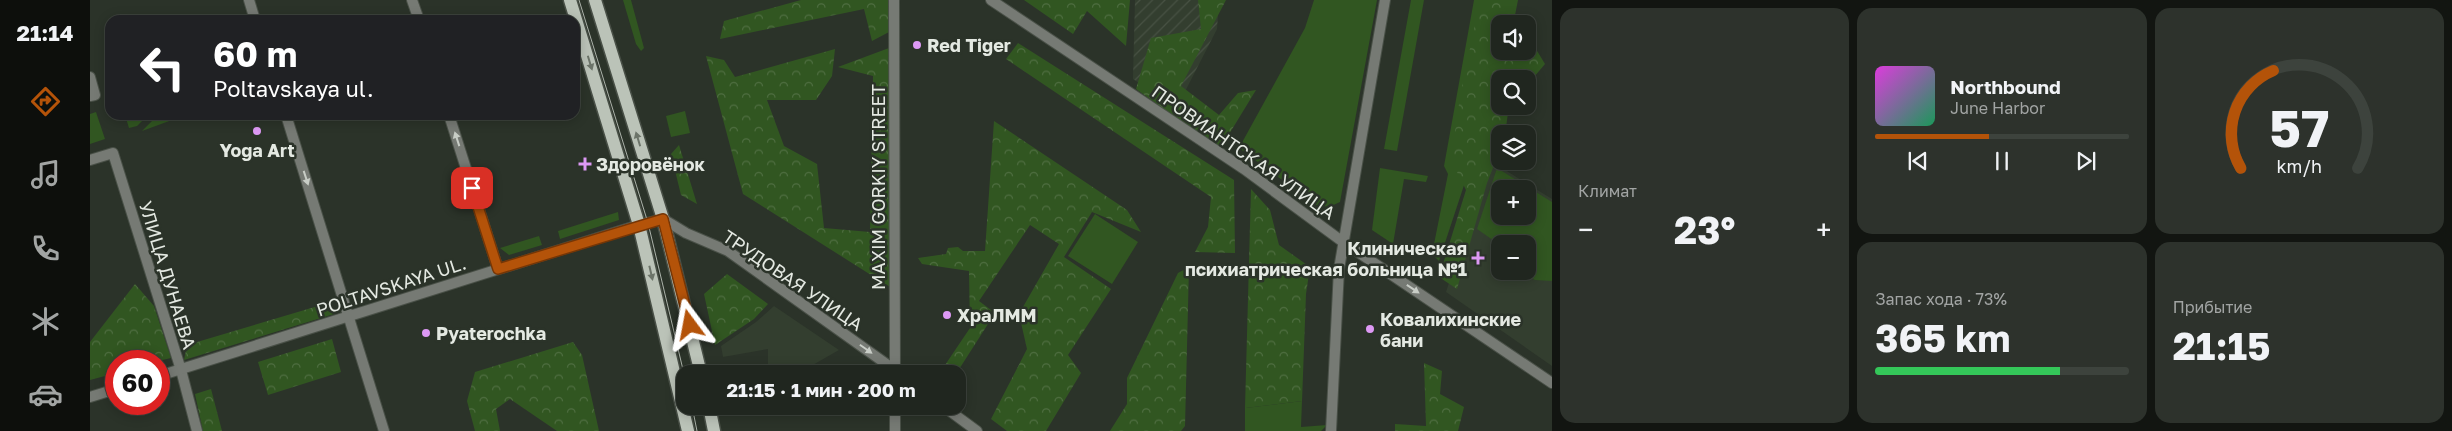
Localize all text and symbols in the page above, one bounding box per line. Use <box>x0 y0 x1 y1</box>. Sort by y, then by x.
map controls <box>1491 15 1536 280</box>
button: sound <box>1491 15 1536 60</box>
text: 21:14 <box>17 19 73 46</box>
text: 60 m <box>213 33 297 75</box>
place label: Red Tiger <box>927 34 1011 56</box>
icon: left <box>130 35 195 100</box>
marker: Red Tiger <box>911 39 923 51</box>
one-way arrow <box>586 56 594 71</box>
button: search <box>1491 70 1536 115</box>
text: Poltavskaya ul. <box>213 75 374 102</box>
text: Northbound <box>1950 75 2061 98</box>
street label: ПРОВИАНТСКАЯ УЛИЦА <box>1148 80 1340 224</box>
icon: directions <box>28 84 63 119</box>
street label: MAXIM GORKIY STREET <box>867 84 889 290</box>
text: 57 <box>2269 96 2329 158</box>
text: June Harbor <box>1950 98 2045 118</box>
marker: Yoga Art <box>251 125 263 137</box>
button: layers <box>1491 125 1536 170</box>
one-way arrow <box>452 131 460 146</box>
one-way arrow <box>634 131 642 146</box>
place label: Yoga Art <box>219 139 295 161</box>
icon: previous <box>1904 147 1932 175</box>
icon: pause <box>1988 147 2016 175</box>
icon: next <box>2072 147 2100 175</box>
place label: Здоровёнок <box>596 153 706 175</box>
text: km/h <box>2277 155 2322 177</box>
icon: music <box>28 157 63 192</box>
marker: Здоровёнок <box>578 157 592 171</box>
pin <box>451 167 493 209</box>
one-way arrow <box>302 171 310 186</box>
icon: arrive <box>458 174 486 202</box>
button: + <box>1491 180 1536 225</box>
text: Климат <box>1578 181 1637 201</box>
street label: УЛИЦА ДУНАЕВА <box>135 198 201 352</box>
text: 23° <box>1674 207 1735 252</box>
text: − <box>1578 213 1593 246</box>
text: + <box>1816 213 1831 246</box>
street label: ТРУДОВАЯ УЛИЦА <box>719 225 867 335</box>
icon: phone <box>28 231 63 266</box>
button: − <box>1491 235 1536 280</box>
place label: Клиническая психиатрическая больница №1 <box>1185 237 1467 280</box>
street label: POLTAVSKAYA UL. <box>313 251 469 321</box>
marker: Клиническая психиатрическая больница №1 <box>1471 251 1485 265</box>
one-way arrow <box>647 265 655 280</box>
one-way arrow <box>1406 284 1419 294</box>
text: Запас хода · 73% <box>1875 289 2007 309</box>
text: Прибытие <box>2173 297 2252 317</box>
position arrow <box>663 298 715 350</box>
icon: climate <box>28 304 63 339</box>
place label: ХраЛММ <box>957 304 1037 326</box>
place label: Ковалихинские бани <box>1380 308 1521 351</box>
marker: ХраЛММ <box>941 309 953 321</box>
text: 365 km <box>1875 315 2011 360</box>
place label: Pyaterochka <box>436 322 546 344</box>
marker: Ковалихинские бани <box>1364 323 1376 335</box>
text: 21:15 <box>2173 323 2270 368</box>
marker: Pyaterochka <box>420 327 432 339</box>
one-way arrow <box>859 344 873 354</box>
speed limit sign: 60 <box>105 350 170 415</box>
icon: car <box>28 377 63 412</box>
text: 21:15 · 1 мин · 200 m <box>726 378 916 401</box>

